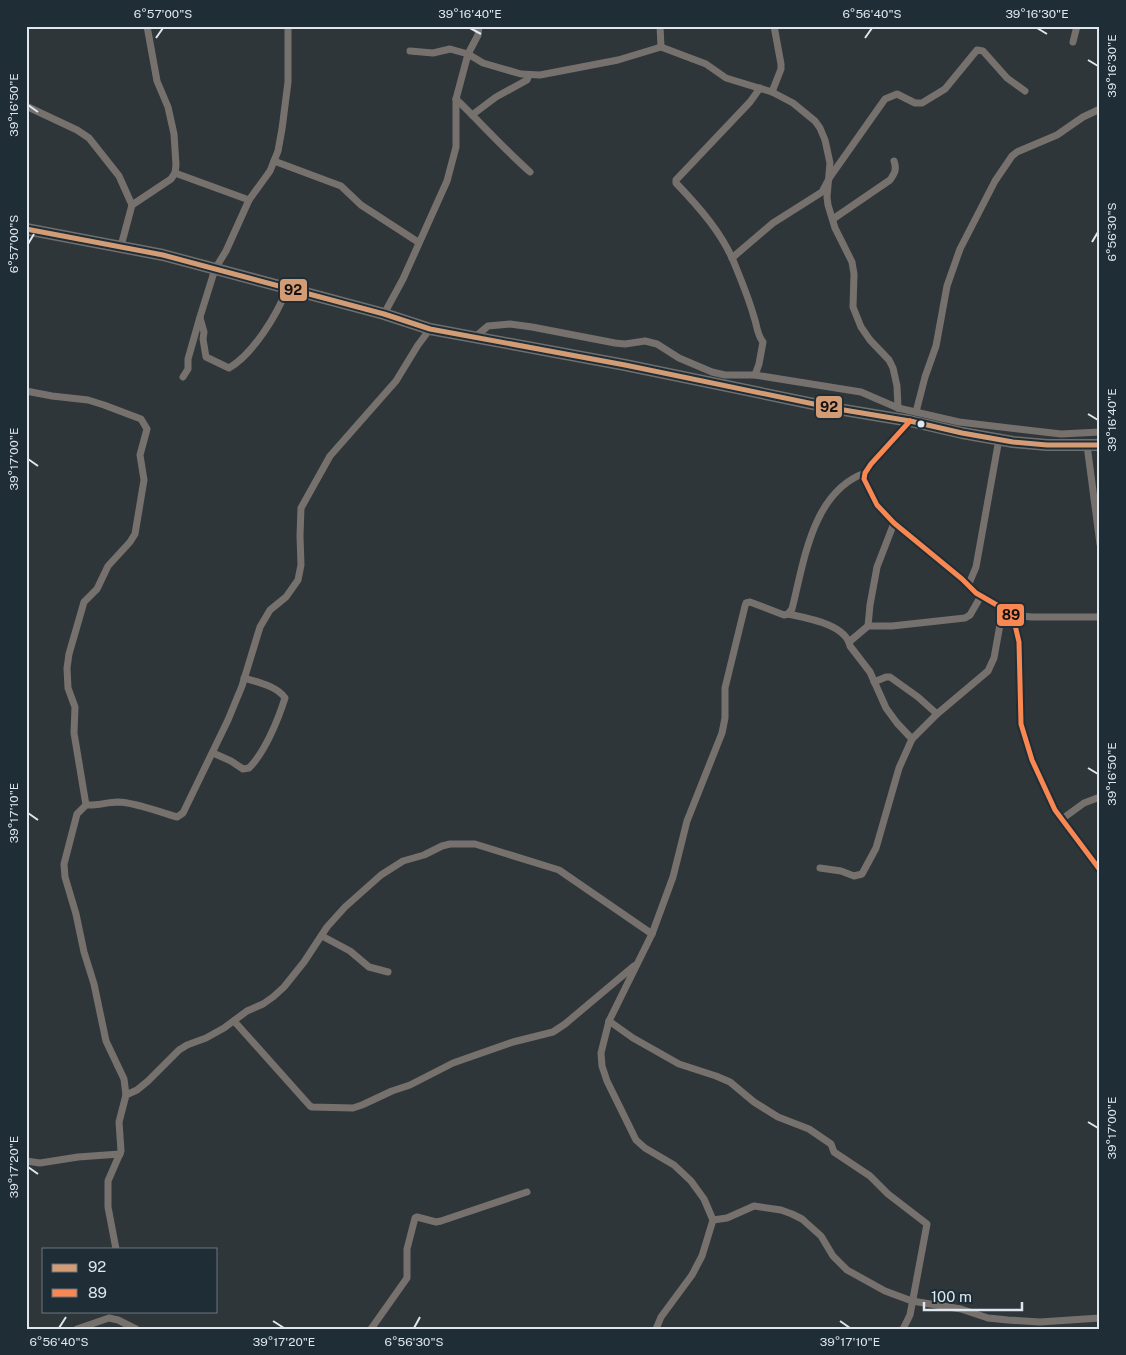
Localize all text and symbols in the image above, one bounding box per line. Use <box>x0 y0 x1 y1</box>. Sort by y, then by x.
text: 6°57'00"S <box>134 7 192 21</box>
text: 39°16'40"E <box>438 7 502 21</box>
text: 6°56'40"S <box>842 7 902 21</box>
text: 39°16'30"E <box>1005 7 1069 21</box>
text: 39°16'30"E <box>1105 34 1119 98</box>
text: 39°16'50"E <box>7 73 21 137</box>
text: 6°56'30"S <box>1105 202 1119 262</box>
text: 6°57'00"S <box>7 215 21 273</box>
line badge: 92 <box>279 278 308 302</box>
text: 92 <box>284 282 302 298</box>
text: 39°16'40"E <box>1105 388 1119 452</box>
line badge: 92 <box>815 395 843 419</box>
text: 92 <box>820 399 838 415</box>
unlabelled marker <box>916 419 926 429</box>
text: 39°17'00"E <box>7 428 21 490</box>
line badge: 89 <box>996 603 1025 627</box>
text: 89 <box>1002 607 1020 623</box>
text: 39°16'50"E <box>1105 742 1119 806</box>
text: 39°17'10"E <box>7 783 21 843</box>
text: 39°17'00"E <box>1105 1097 1119 1159</box>
text: 39°17'20"E <box>7 1136 21 1198</box>
legend <box>42 1248 218 1312</box>
text: 92 <box>88 1258 106 1275</box>
scale bar <box>924 1280 1021 1312</box>
text: 89 <box>88 1284 107 1301</box>
text: 100 m <box>931 1288 972 1305</box>
text: 6°56'40"S <box>29 1335 89 1349</box>
text: 39°17'20"E <box>253 1335 315 1349</box>
text: 6°56'30"S <box>384 1335 444 1349</box>
text: 39°17'10"E <box>820 1335 880 1349</box>

